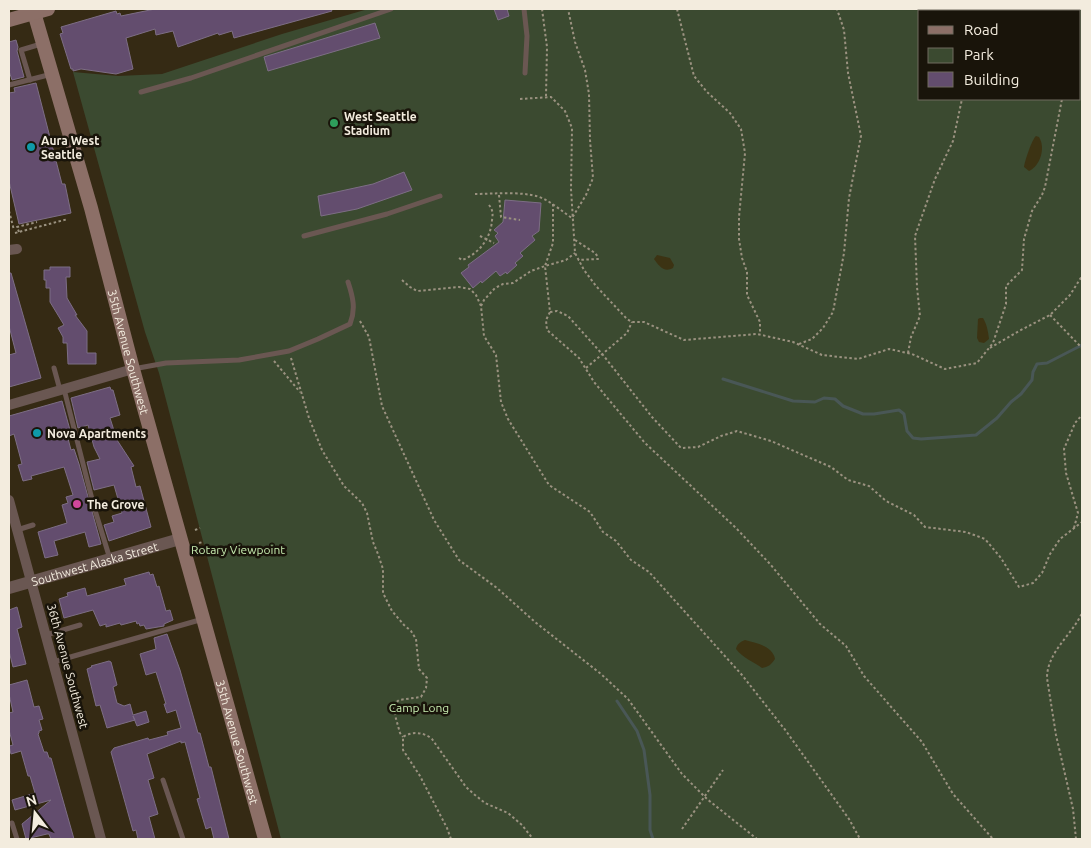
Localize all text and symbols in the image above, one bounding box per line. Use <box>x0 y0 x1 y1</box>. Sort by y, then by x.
legend <box>918 10 1081 100</box>
text: Road <box>964 21 999 38</box>
text: Park <box>964 46 994 63</box>
text: Building <box>964 71 1019 88</box>
place label: West Seattle Stadium <box>344 110 417 137</box>
marker: West Seattle Stadium <box>328 117 340 129</box>
place label: Aura West Seattle <box>41 134 99 161</box>
marker: Aura West Seattle <box>25 141 37 153</box>
street label: 35th Avenue Southwest <box>106 288 152 416</box>
marker: Nova Apartments <box>31 427 43 439</box>
place label: Nova Apartments <box>47 427 146 440</box>
marker: The Grove <box>71 498 83 510</box>
place label: The Grove <box>87 498 144 511</box>
street label: Southwest Alaska Street <box>30 539 160 588</box>
park label: Rotary Viewpoint <box>191 543 285 556</box>
street label: 36th Avenue Southwest <box>45 602 91 730</box>
street label: 35th Avenue Southwest <box>214 678 261 806</box>
park label: Camp Long <box>389 701 449 714</box>
north arrow <box>10 788 60 838</box>
text: N <box>24 791 39 810</box>

